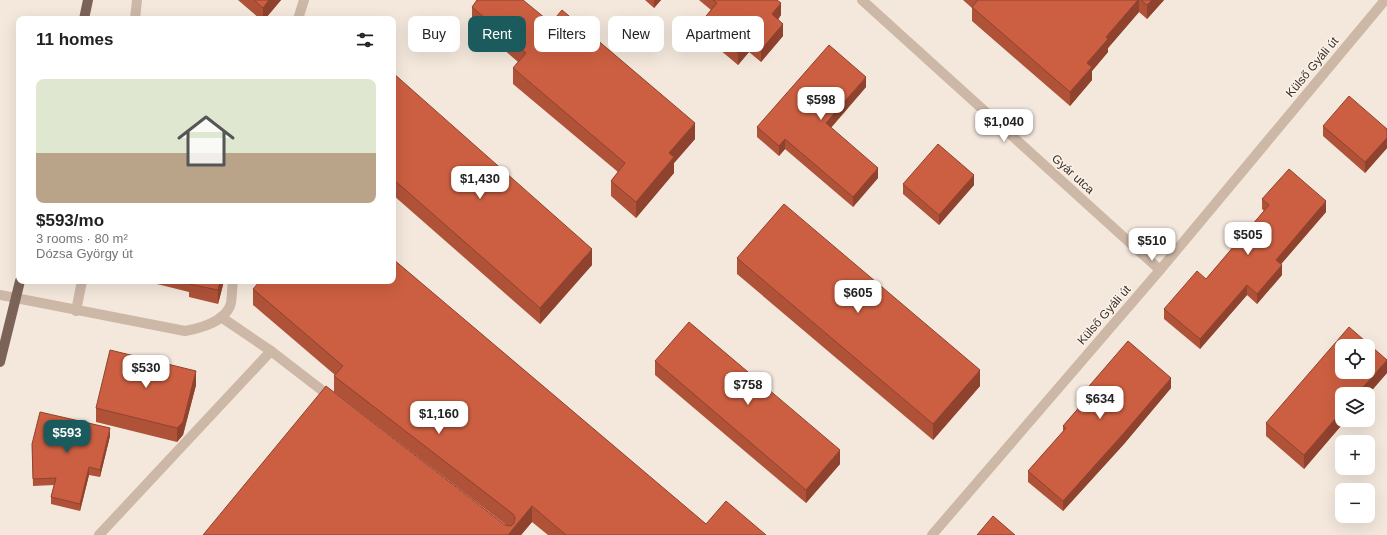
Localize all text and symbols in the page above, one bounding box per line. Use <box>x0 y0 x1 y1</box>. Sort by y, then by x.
chip: Buy <box>408 16 460 52</box>
chip: Rent <box>468 16 526 52</box>
chip: Filters <box>534 16 600 52</box>
chip: New <box>608 16 664 52</box>
chip: Apartment <box>672 16 764 52</box>
icon: filters <box>354 29 376 51</box>
text: 11 homes <box>36 30 114 49</box>
street label: Külső Gyáli út <box>1283 34 1342 100</box>
pin: $598 <box>797 87 845 121</box>
text: $598 <box>807 92 835 107</box>
icon: home <box>170 105 242 177</box>
pin: $1,040 <box>971 109 1037 143</box>
text: $1,040 <box>984 114 1024 129</box>
street label: Gyár utca <box>1049 151 1097 197</box>
pin: $1,430 <box>447 166 513 200</box>
text: $1,430 <box>460 171 500 186</box>
text: $593/mo <box>36 211 104 230</box>
pin: $505 <box>1224 222 1272 256</box>
text: $505 <box>1234 227 1262 242</box>
pin: $510 <box>1128 228 1176 262</box>
text: 3 rooms · 80 m² <box>36 231 128 246</box>
text: $510 <box>1138 233 1166 248</box>
text: Dózsa György út <box>36 246 133 261</box>
pin: $605 <box>834 280 882 314</box>
street label: Külső Gyáli út <box>1074 282 1134 348</box>
text: $605 <box>844 285 872 300</box>
map controls <box>1335 339 1375 523</box>
button: locate <box>1335 339 1375 379</box>
pin: $530 <box>122 355 170 389</box>
text: $530 <box>132 360 160 375</box>
pin: $758 <box>724 372 772 406</box>
text: $758 <box>734 377 762 392</box>
pin: $634 <box>1076 386 1124 420</box>
button: layers <box>1335 387 1375 427</box>
text: $634 <box>1086 391 1114 406</box>
pin: $1,160 <box>406 401 472 435</box>
text: $1,160 <box>419 406 459 421</box>
pin: $593 <box>43 420 91 454</box>
text: $593 <box>53 425 81 440</box>
button: + <box>1335 435 1375 475</box>
button: − <box>1335 483 1375 523</box>

